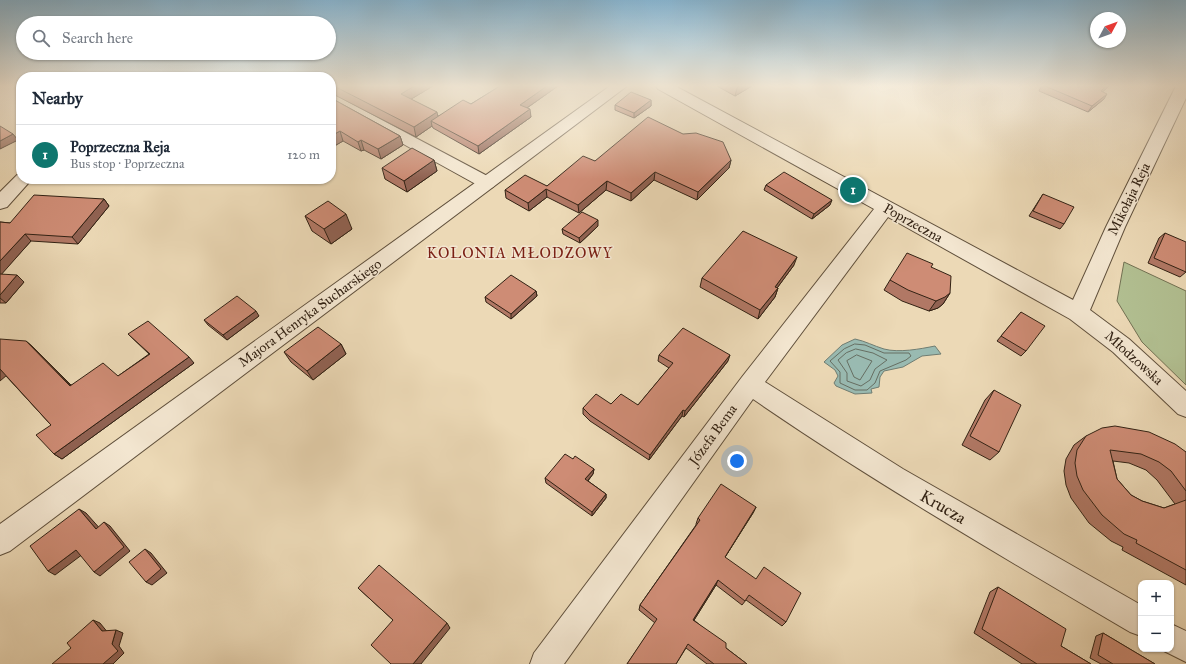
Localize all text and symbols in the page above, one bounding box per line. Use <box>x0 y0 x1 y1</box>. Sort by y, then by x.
north arrow <box>1090 12 1126 48</box>
search box <box>16 16 336 60</box>
icon: search <box>30 27 52 49</box>
text: Search here <box>62 29 133 47</box>
text: Nearby <box>32 88 83 109</box>
text: Poprzeczna Reja <box>70 138 170 156</box>
text: 1 <box>42 147 48 163</box>
text: 120 m <box>287 147 320 163</box>
text: Bus stop · Poprzeczna <box>70 156 185 172</box>
street label: Mikołaja Reja <box>1104 160 1154 238</box>
pin: 1 <box>840 175 866 205</box>
street label: Poprzeczna <box>880 200 946 246</box>
district label: KOLONIA MŁODZOWY <box>427 244 613 262</box>
street label: Majora Henryka Sucharskiego <box>235 255 385 371</box>
street label: Młodzowska <box>1101 327 1167 389</box>
street label: Józefa Bema <box>684 401 742 471</box>
your location <box>727 451 747 471</box>
street label: Krucza <box>916 485 971 529</box>
map controls <box>1138 580 1174 652</box>
button: + <box>1138 580 1174 616</box>
button: − <box>1138 616 1174 652</box>

